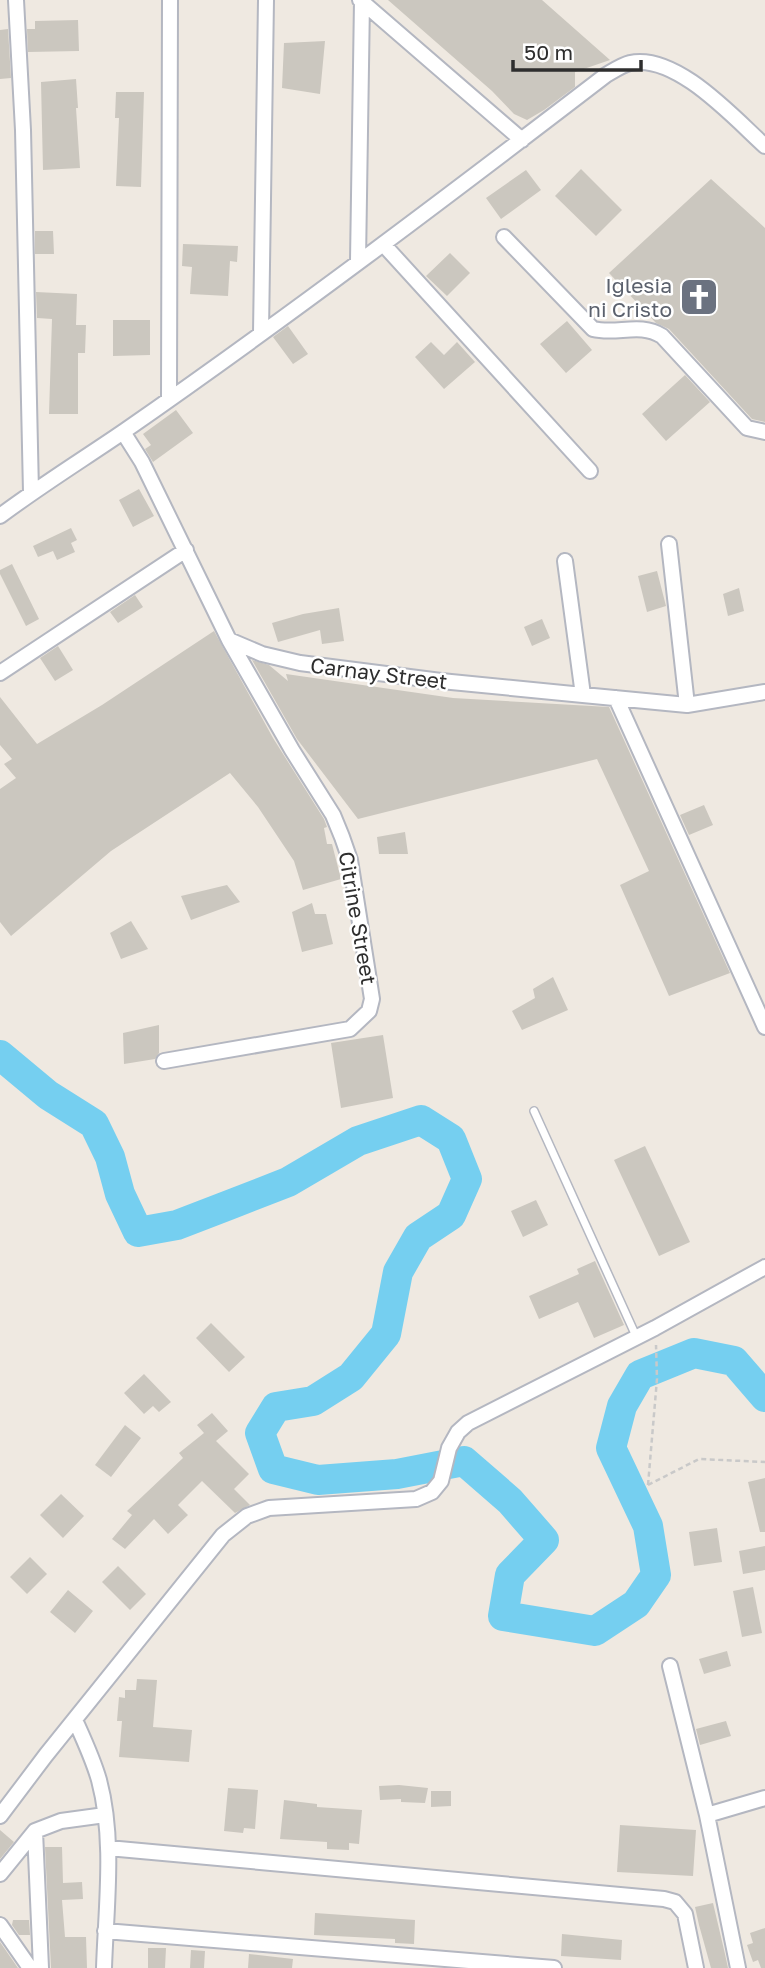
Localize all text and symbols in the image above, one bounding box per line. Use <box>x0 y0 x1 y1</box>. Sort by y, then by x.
scale bar <box>513 28 641 72</box>
text: 50 m <box>524 39 573 65</box>
place label: Iglesia ni Cristo <box>588 272 672 322</box>
church icon: Iglesia ni Cristo <box>678 276 720 318</box>
street label: Carnay Street <box>309 652 449 694</box>
street label: Citrine Street <box>334 849 382 987</box>

